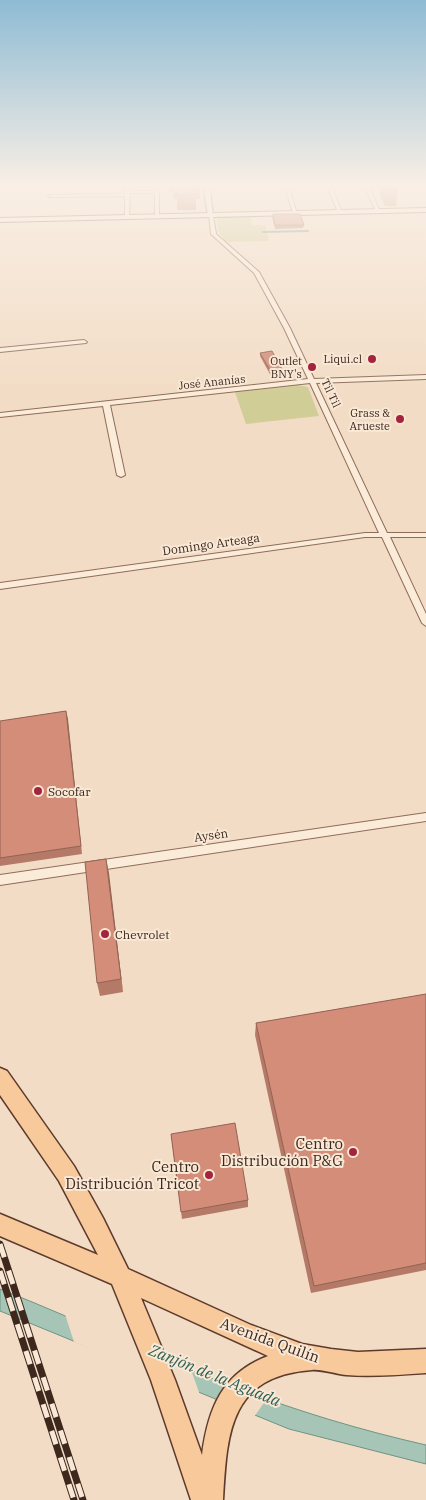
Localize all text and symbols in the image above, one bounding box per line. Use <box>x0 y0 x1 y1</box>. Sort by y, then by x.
place label: Liqui.cl <box>323 352 362 366</box>
marker: Liqui.cl <box>366 353 378 365</box>
place label: Outlet BNY's <box>270 354 302 381</box>
marker: Outlet BNY's <box>306 361 318 373</box>
street label: José Ananías <box>178 372 246 392</box>
street label: Til Til <box>318 376 344 410</box>
place label: Grass & Arueste <box>350 406 390 433</box>
marker: Grass & Arueste <box>394 413 406 425</box>
street label: Domingo Arteaga <box>161 530 261 558</box>
place label: Socofar <box>48 784 91 799</box>
marker: Socofar <box>32 785 44 797</box>
street label: Aysén <box>193 825 229 845</box>
place label: Chevrolet <box>115 927 169 942</box>
marker: Chevrolet <box>99 928 111 940</box>
place label: Centro Distribución P&G <box>221 1134 343 1170</box>
marker: Centro Distribución P&G <box>347 1146 359 1158</box>
place label: Centro Distribución Tricot <box>65 1157 199 1193</box>
marker: Centro Distribución Tricot <box>203 1169 215 1181</box>
street label: Avenida Quilín <box>218 1313 323 1367</box>
water label: Zanjón de la Aguada <box>145 1339 284 1411</box>

